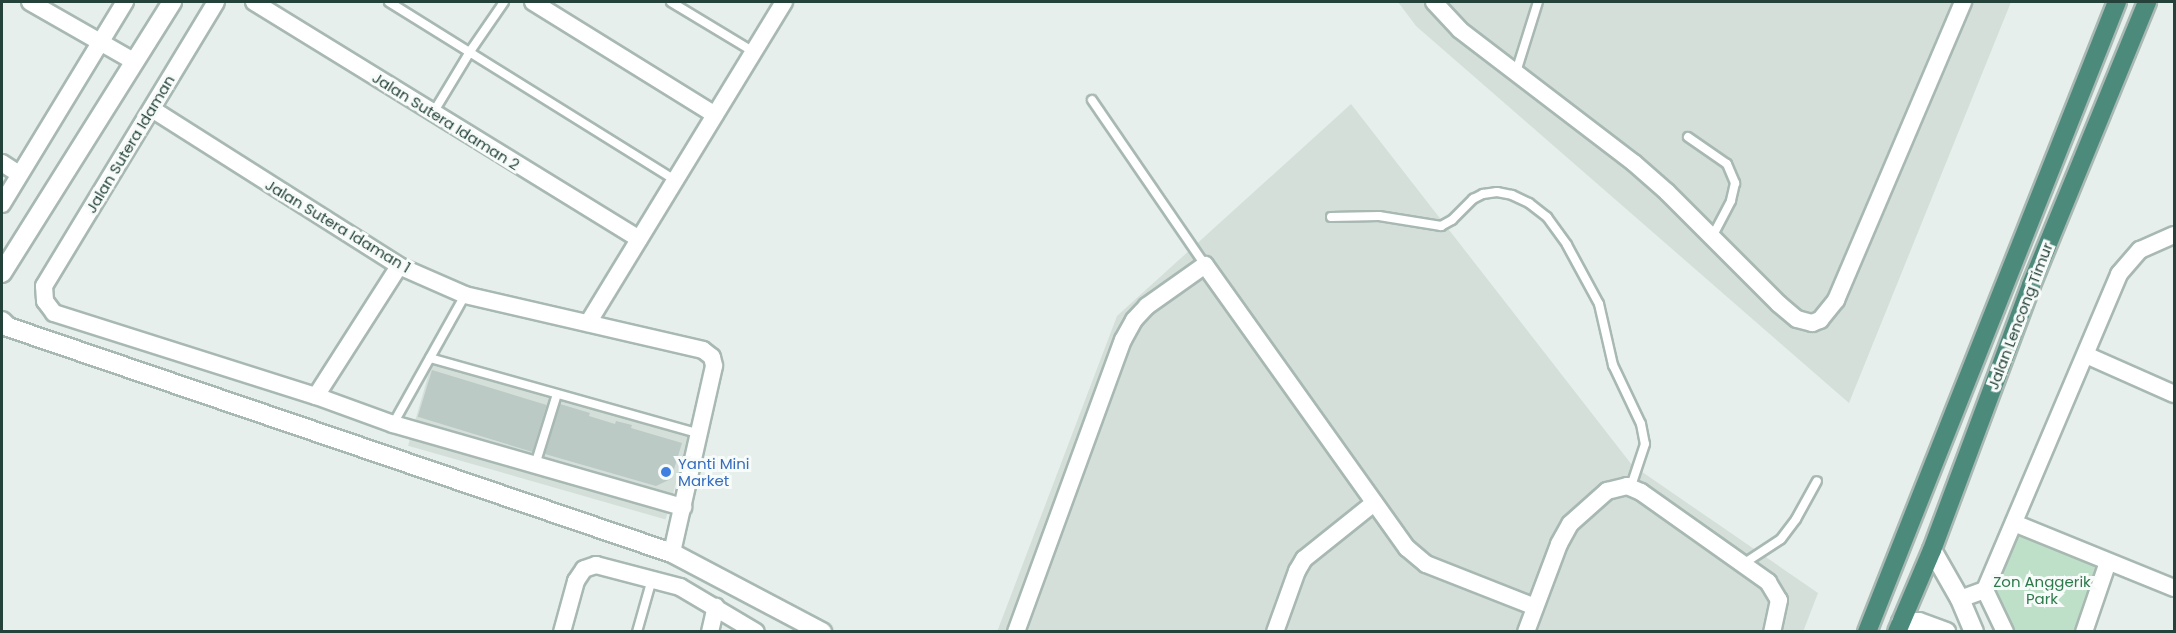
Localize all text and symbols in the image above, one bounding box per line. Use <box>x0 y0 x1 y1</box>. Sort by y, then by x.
street label: Jalan Sutera Idaman 2 <box>369 68 523 174</box>
street label: Jalan Sutera Idaman <box>82 72 178 216</box>
street label: Jalan Sutera Idaman 1 <box>262 175 414 277</box>
street label: Jalan Lencong Timur <box>1984 240 2056 392</box>
place label: Yanti Mini Market <box>678 454 750 489</box>
marker: Yanti Mini Market <box>659 465 673 479</box>
park label: Zon Anggerik Park <box>1993 572 2091 607</box>

